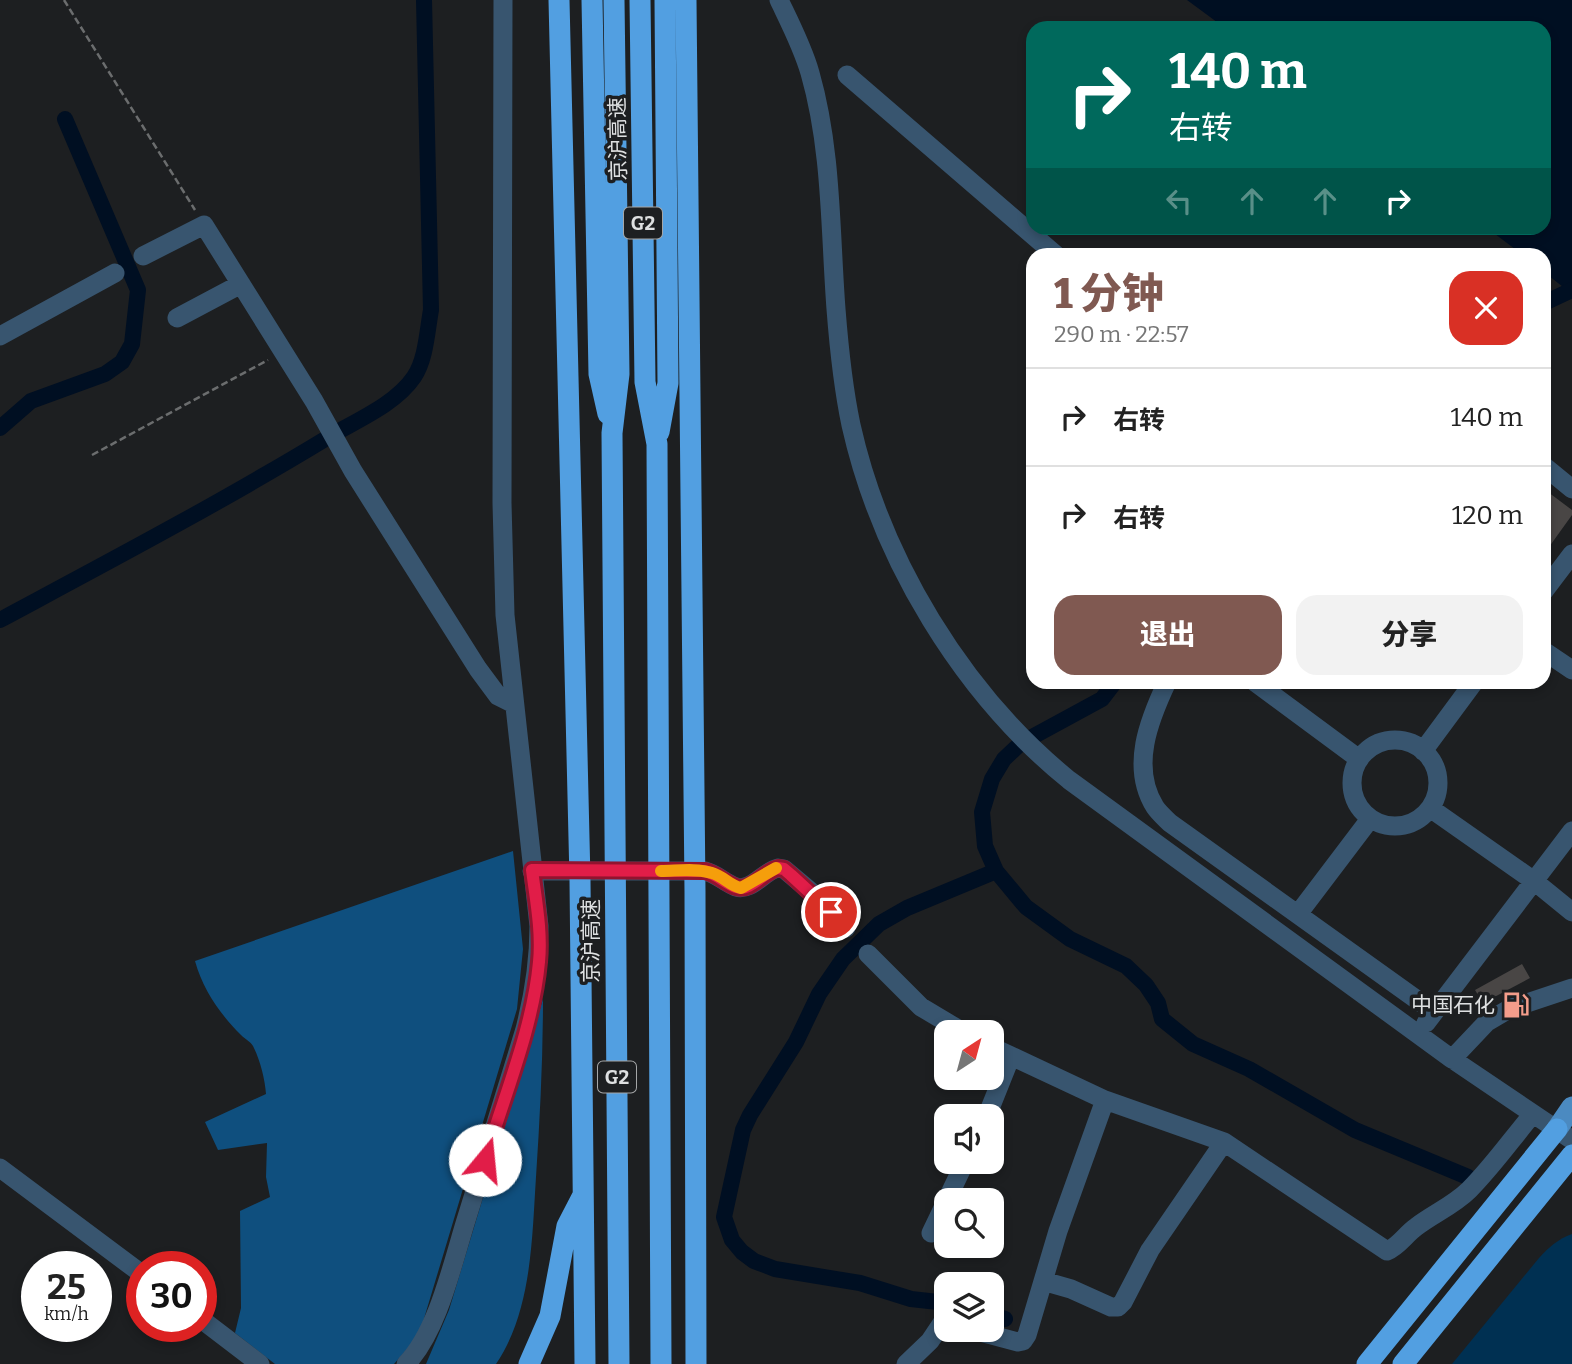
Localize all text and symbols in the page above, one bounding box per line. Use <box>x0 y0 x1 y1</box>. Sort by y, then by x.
text: 140 m <box>1169 42 1307 101</box>
icon: right <box>1054 49 1145 140</box>
street label: 京沪高速 <box>604 97 632 181</box>
text: 右转 <box>1169 109 1233 147</box>
icon: left <box>1160 182 1198 220</box>
icon: ahead <box>1233 182 1271 220</box>
icon: ahead <box>1306 182 1344 220</box>
icon: right <box>1379 182 1417 220</box>
road number: G2 <box>624 208 662 238</box>
text: 1 分钟 <box>1054 269 1164 319</box>
button: close <box>1449 271 1523 345</box>
text: 290 m · 22:57 <box>1054 320 1189 348</box>
icon: right <box>1054 398 1092 436</box>
text: 140 m <box>1451 402 1523 433</box>
text: 右转 <box>1113 405 1165 436</box>
icon: right <box>1054 496 1092 534</box>
text: 120 m <box>1452 500 1523 531</box>
text: 右转 <box>1113 503 1165 534</box>
button: 退出 <box>1054 595 1282 675</box>
button: 分享 <box>1296 595 1523 675</box>
pin <box>801 882 861 942</box>
icon: arrive <box>812 893 850 931</box>
street label: 京沪高速 <box>578 899 604 983</box>
fuel station icon: 中国石化 <box>1501 990 1531 1020</box>
place label: 中国石化 <box>1411 992 1495 1018</box>
north arrow <box>934 1020 1004 1090</box>
map controls <box>934 1020 1004 1342</box>
road number: G2 <box>598 1062 636 1092</box>
button: sound <box>934 1104 1004 1174</box>
position arrow <box>448 1123 522 1197</box>
button: search <box>934 1188 1004 1258</box>
speed limit sign: 30 <box>126 1251 217 1342</box>
text: 25 <box>47 1266 86 1308</box>
button: layers <box>934 1272 1004 1342</box>
text: km/h <box>44 1303 89 1325</box>

